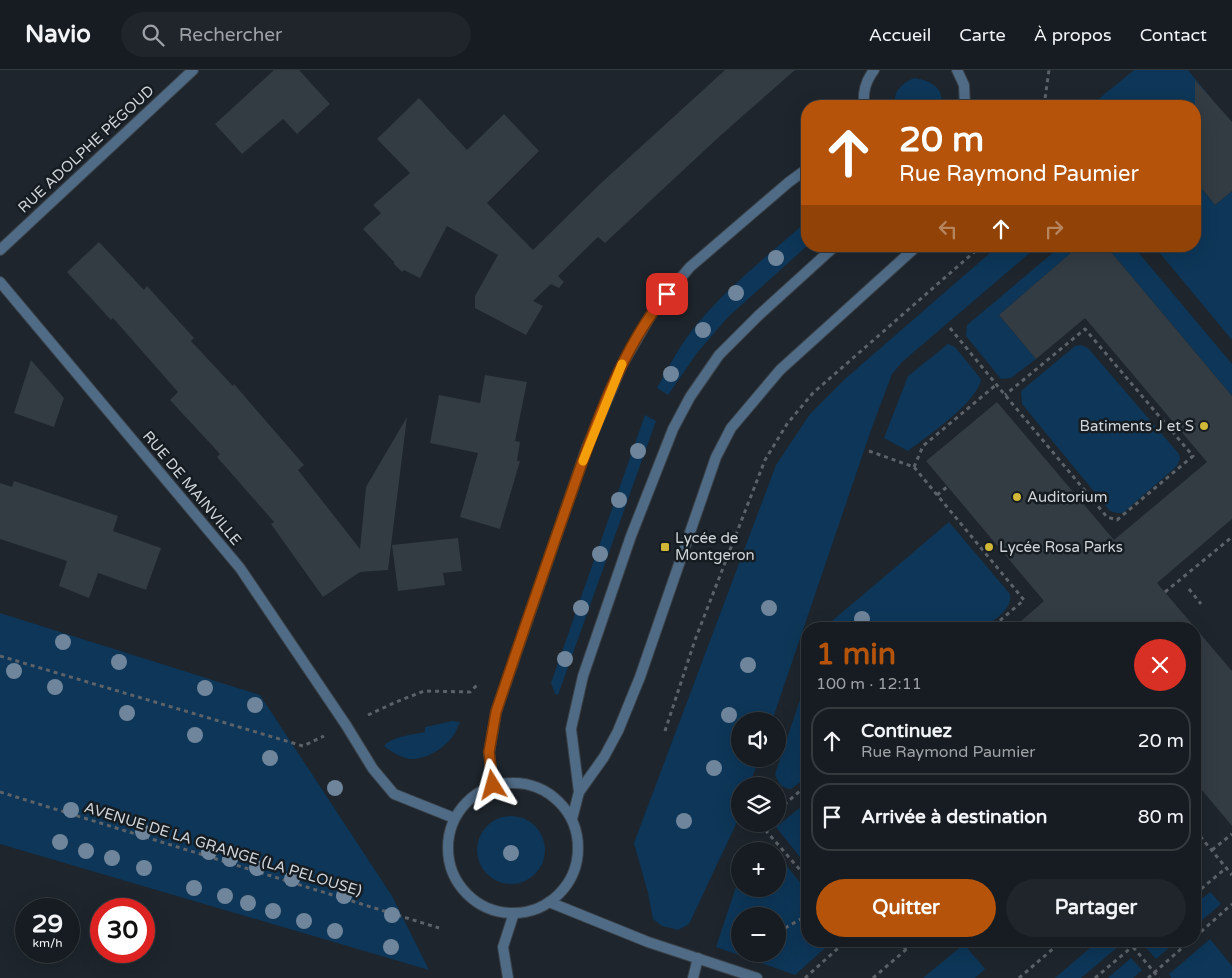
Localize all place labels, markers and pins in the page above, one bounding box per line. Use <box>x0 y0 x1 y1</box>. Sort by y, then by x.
pin <box>646 273 688 315</box>
place label: Batiments J et S <box>1080 417 1194 435</box>
marker: Batiments J et S <box>1198 420 1210 432</box>
place label: Auditorium <box>1027 488 1107 506</box>
marker: Auditorium <box>1011 491 1023 503</box>
place label: Lycée de Montgeron <box>675 529 755 564</box>
place label: Lycée Rosa Parks <box>999 538 1123 556</box>
marker: Lycée de Montgeron <box>659 541 671 553</box>
marker: Lycée Rosa Parks <box>983 541 995 553</box>

